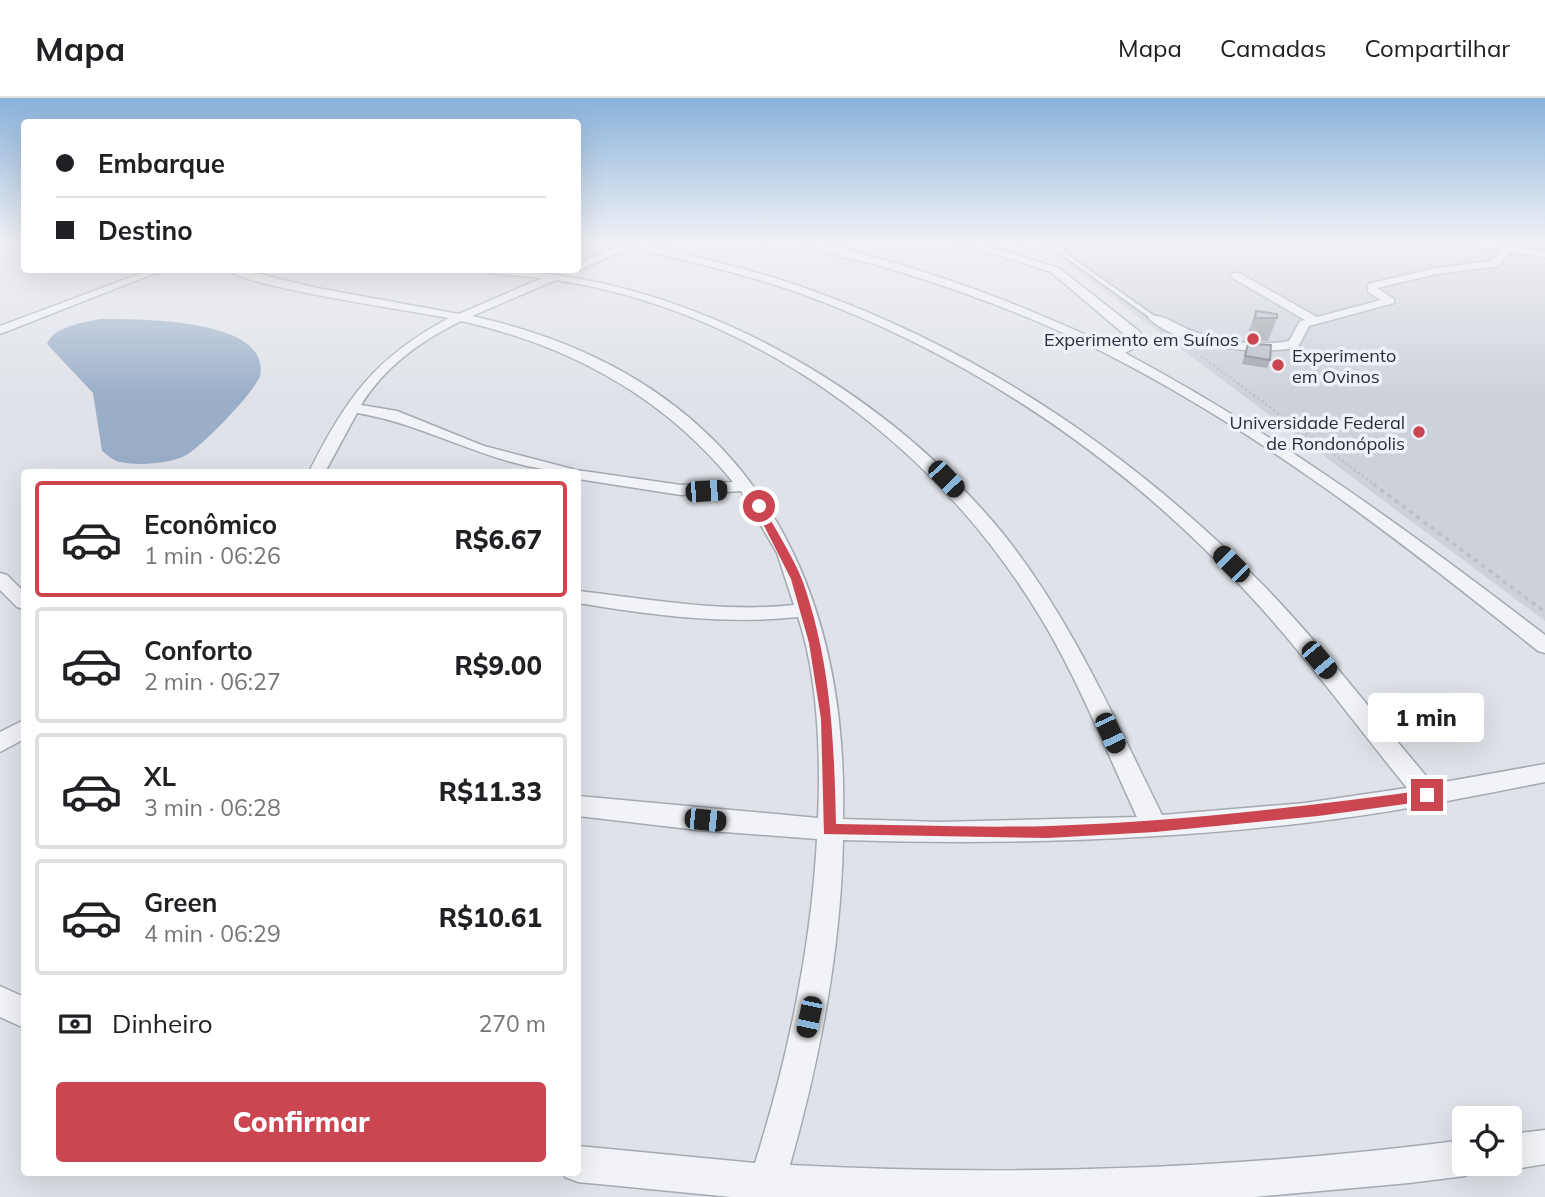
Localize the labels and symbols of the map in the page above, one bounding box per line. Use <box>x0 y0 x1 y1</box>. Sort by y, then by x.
place label: Experimento em Suínos <box>1044 328 1239 351</box>
marker: Experimento em Suínos <box>1245 331 1261 347</box>
place label: Experimento em Ovinos <box>1292 344 1396 388</box>
marker: Experimento em Ovinos <box>1270 357 1286 373</box>
place label: Universidade Federal de Rondonópolis <box>1230 411 1405 455</box>
marker: Universidade Federal de Rondonópolis <box>1411 424 1427 440</box>
car <box>924 457 969 501</box>
car <box>685 479 728 503</box>
route start <box>743 490 775 522</box>
car <box>1209 542 1254 586</box>
car <box>1298 637 1341 683</box>
callout: 1 min <box>1369 694 1485 742</box>
car <box>1092 710 1129 756</box>
route end <box>1411 779 1443 811</box>
car <box>684 807 727 833</box>
car <box>795 994 824 1040</box>

